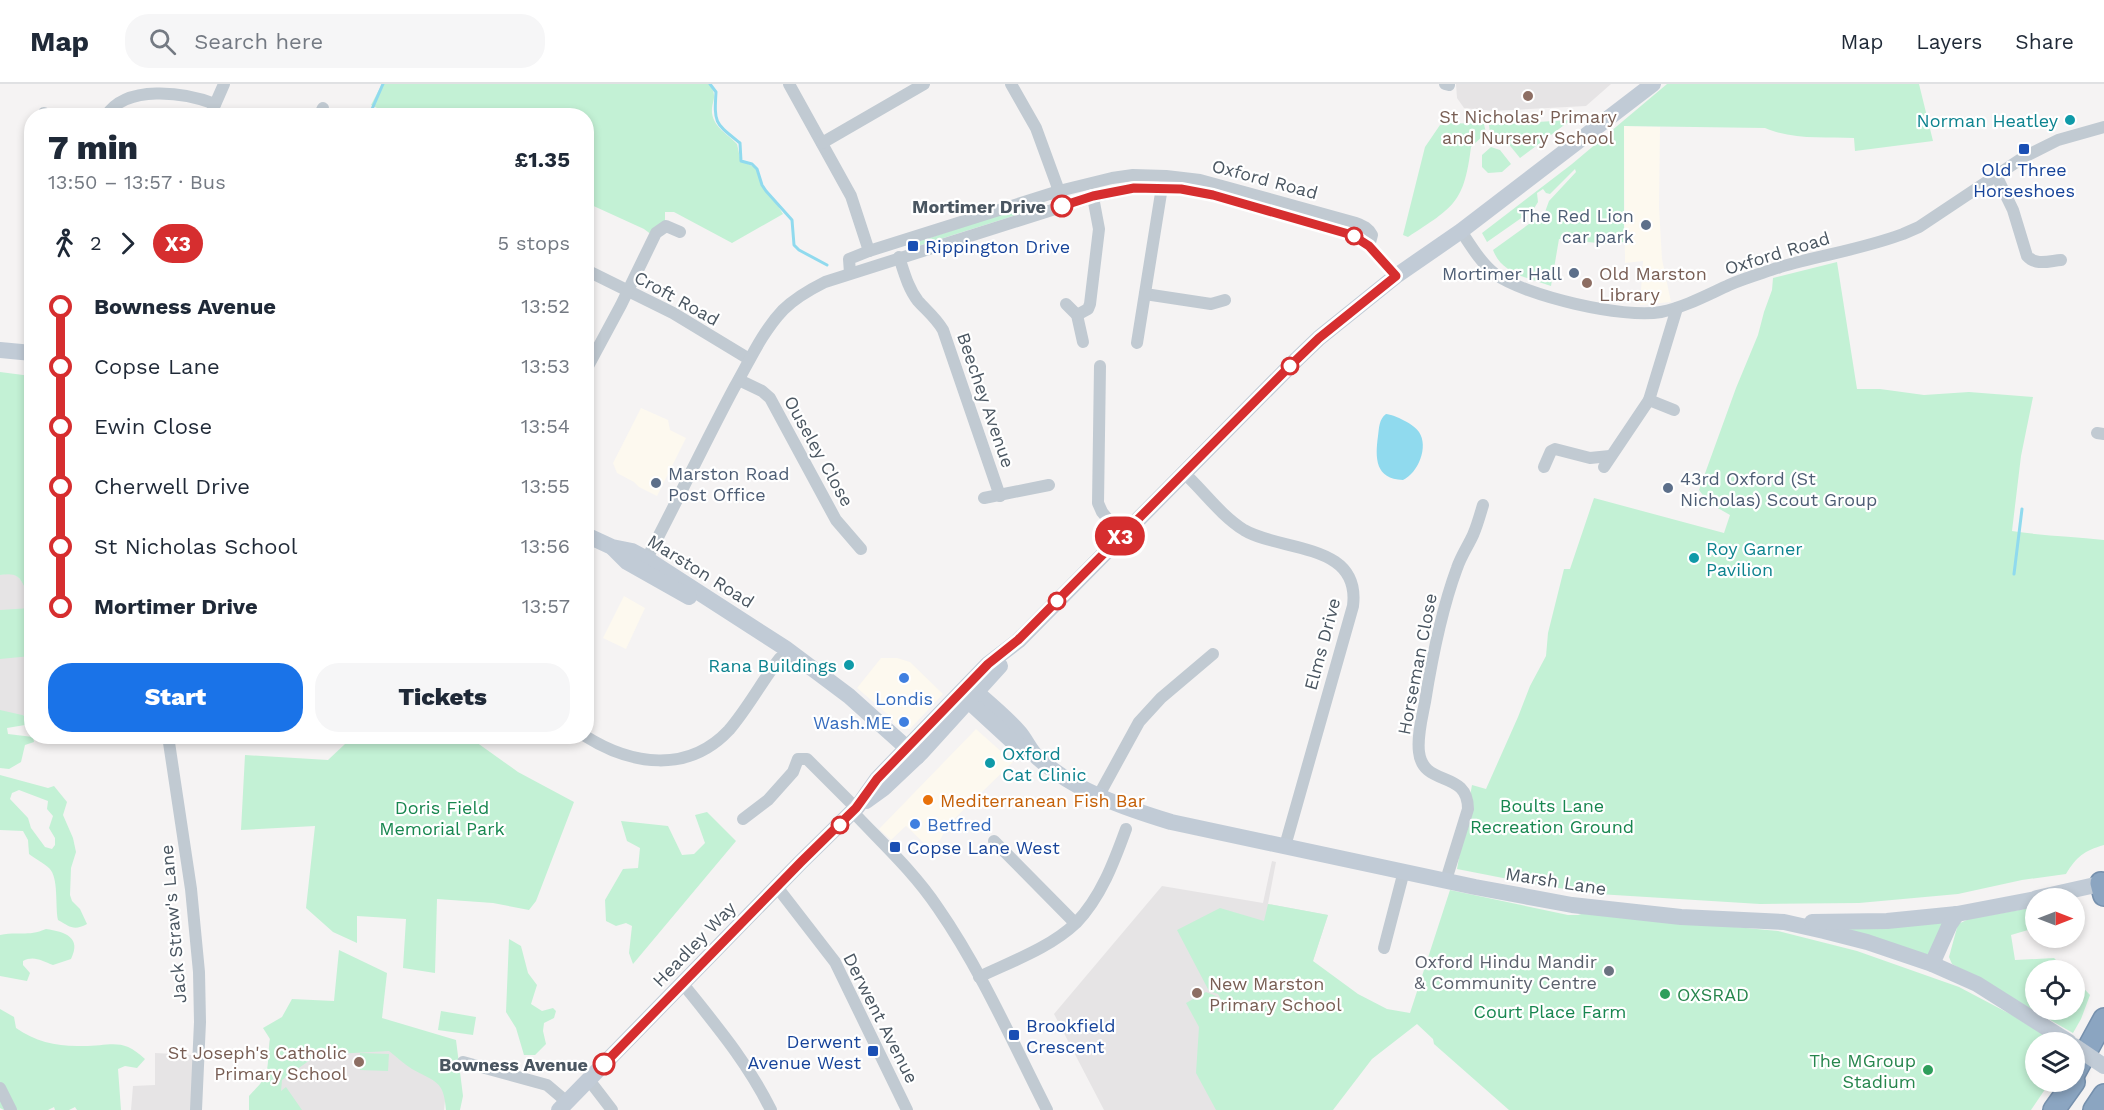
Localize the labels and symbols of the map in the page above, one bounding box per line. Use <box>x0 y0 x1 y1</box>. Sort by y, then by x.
marker: St Nicholas' Primary and Nursery School <box>1521 89 1535 103</box>
place label: St Nicholas' Primary and Nursery School <box>1439 106 1618 148</box>
place label: Norman Heatley <box>1917 110 2059 131</box>
marker: Norman Heatley <box>2063 113 2077 127</box>
marker: Old Three Horseshoes <box>2017 142 2031 156</box>
street label: Oxford Road <box>1210 155 1320 203</box>
place label: Old Three Horseshoes <box>1973 159 2075 201</box>
marker: Mortimer Drive <box>1051 195 1073 217</box>
place label: Mortimer Drive <box>912 196 1046 217</box>
place label: The Red Lion car park <box>1519 205 1634 247</box>
marker: The Red Lion car park <box>1639 218 1653 232</box>
unlabelled marker <box>1345 227 1363 245</box>
street label: Oxford Road <box>1722 227 1832 279</box>
place label: Rippington Drive <box>925 236 1070 257</box>
marker: Rippington Drive <box>906 239 920 253</box>
place label: Mortimer Hall <box>1442 263 1562 284</box>
place label: Old Marston Library <box>1599 263 1707 305</box>
street label: Croft Road <box>631 266 723 330</box>
marker: Mortimer Hall <box>1567 266 1581 280</box>
marker: Old Marston Library <box>1580 276 1594 290</box>
street label: Beechey Avenue <box>953 330 1019 470</box>
unlabelled marker <box>1281 357 1299 375</box>
street label: Ouseley Close <box>780 392 858 510</box>
place label: Marston Road Post Office <box>668 463 789 505</box>
place label: 43rd Oxford (St Nicholas) Scout Group <box>1680 468 1877 510</box>
marker: Marston Road Post Office <box>649 476 663 490</box>
marker: 43rd Oxford (St Nicholas) Scout Group <box>1661 481 1675 495</box>
line badge: X3 <box>1093 516 1147 556</box>
street label: Marston Road <box>644 530 758 612</box>
place label: Roy Garner Pavilion <box>1706 538 1803 580</box>
marker: Roy Garner Pavilion <box>1687 551 1701 565</box>
street label: Horseman Close <box>1393 591 1441 737</box>
unlabelled marker <box>1048 592 1066 610</box>
street label: Elms Drive <box>1300 596 1344 692</box>
place label: Rana Buildings <box>708 655 837 676</box>
marker: Rana Buildings <box>842 658 856 672</box>
marker: Londis <box>897 671 911 685</box>
place label: Londis <box>875 688 933 709</box>
place label: Wash.ME <box>813 712 892 733</box>
marker: Wash.ME <box>897 715 911 729</box>
place label: Oxford Cat Clinic <box>1002 743 1087 785</box>
marker: Oxford Cat Clinic <box>983 756 997 770</box>
place label: Mediterranean Fish Bar <box>940 790 1145 811</box>
marker: Mediterranean Fish Bar <box>921 793 935 807</box>
park label: Boults Lane Recreation Ground <box>1470 795 1634 837</box>
park label: Doris Field Memorial Park <box>379 797 505 839</box>
place label: Betfred <box>927 814 992 835</box>
unlabelled marker <box>831 816 849 834</box>
marker: Betfred <box>908 817 922 831</box>
place label: Copse Lane West <box>907 837 1060 858</box>
marker: Copse Lane West <box>888 840 902 854</box>
street label: Jack Straw's Lane <box>156 844 190 1004</box>
street label: Marsh Lane <box>1504 863 1608 899</box>
north arrow <box>2025 888 2085 948</box>
street label: Headley Way <box>648 896 740 991</box>
street label: Derwent Avenue <box>839 949 923 1087</box>
place label: Oxford Hindu Mandir & Community Centre <box>1414 951 1597 993</box>
marker: Oxford Hindu Mandir & Community Centre <box>1602 964 1616 978</box>
place label: New Marston Primary School <box>1209 973 1342 1015</box>
place label: OXSRAD <box>1677 984 1749 1005</box>
marker: New Marston Primary School <box>1190 986 1204 1000</box>
marker: OXSRAD <box>1658 987 1672 1001</box>
park label: Court Place Farm <box>1474 1001 1626 1022</box>
place label: Brookfield Crescent <box>1026 1015 1116 1057</box>
marker: Brookfield Crescent <box>1007 1028 1021 1042</box>
place label: Derwent Avenue West <box>748 1031 861 1073</box>
place label: St Joseph's Catholic Primary School <box>168 1042 347 1084</box>
marker: Derwent Avenue West <box>866 1044 880 1058</box>
place label: The MGroup Stadium <box>1809 1050 1916 1092</box>
marker: Bowness Avenue <box>593 1053 615 1075</box>
place label: Bowness Avenue <box>439 1054 588 1075</box>
marker: St Joseph's Catholic Primary School <box>352 1055 366 1069</box>
marker: The MGroup Stadium <box>1921 1063 1935 1077</box>

